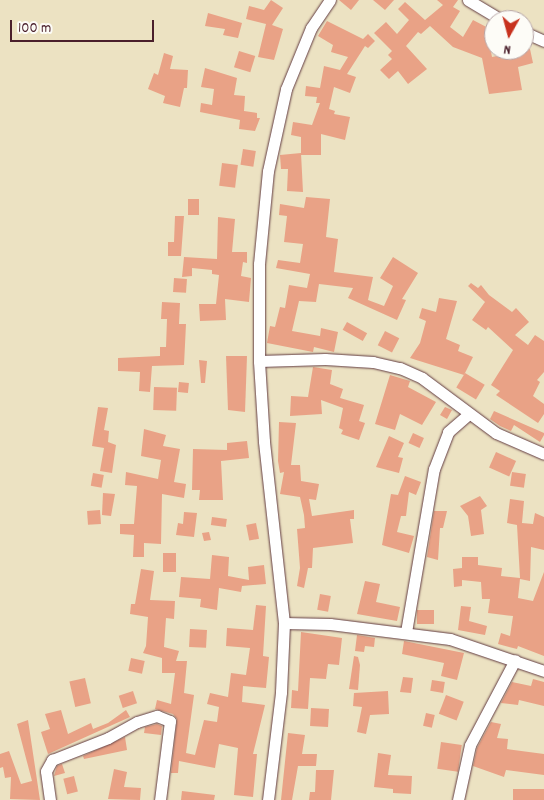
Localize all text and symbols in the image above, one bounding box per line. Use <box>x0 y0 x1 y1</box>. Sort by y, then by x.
scale bar <box>12 10 156 42</box>
north arrow <box>484 10 534 60</box>
text: 100 m <box>18 18 51 40</box>
text: N <box>503 39 512 59</box>

